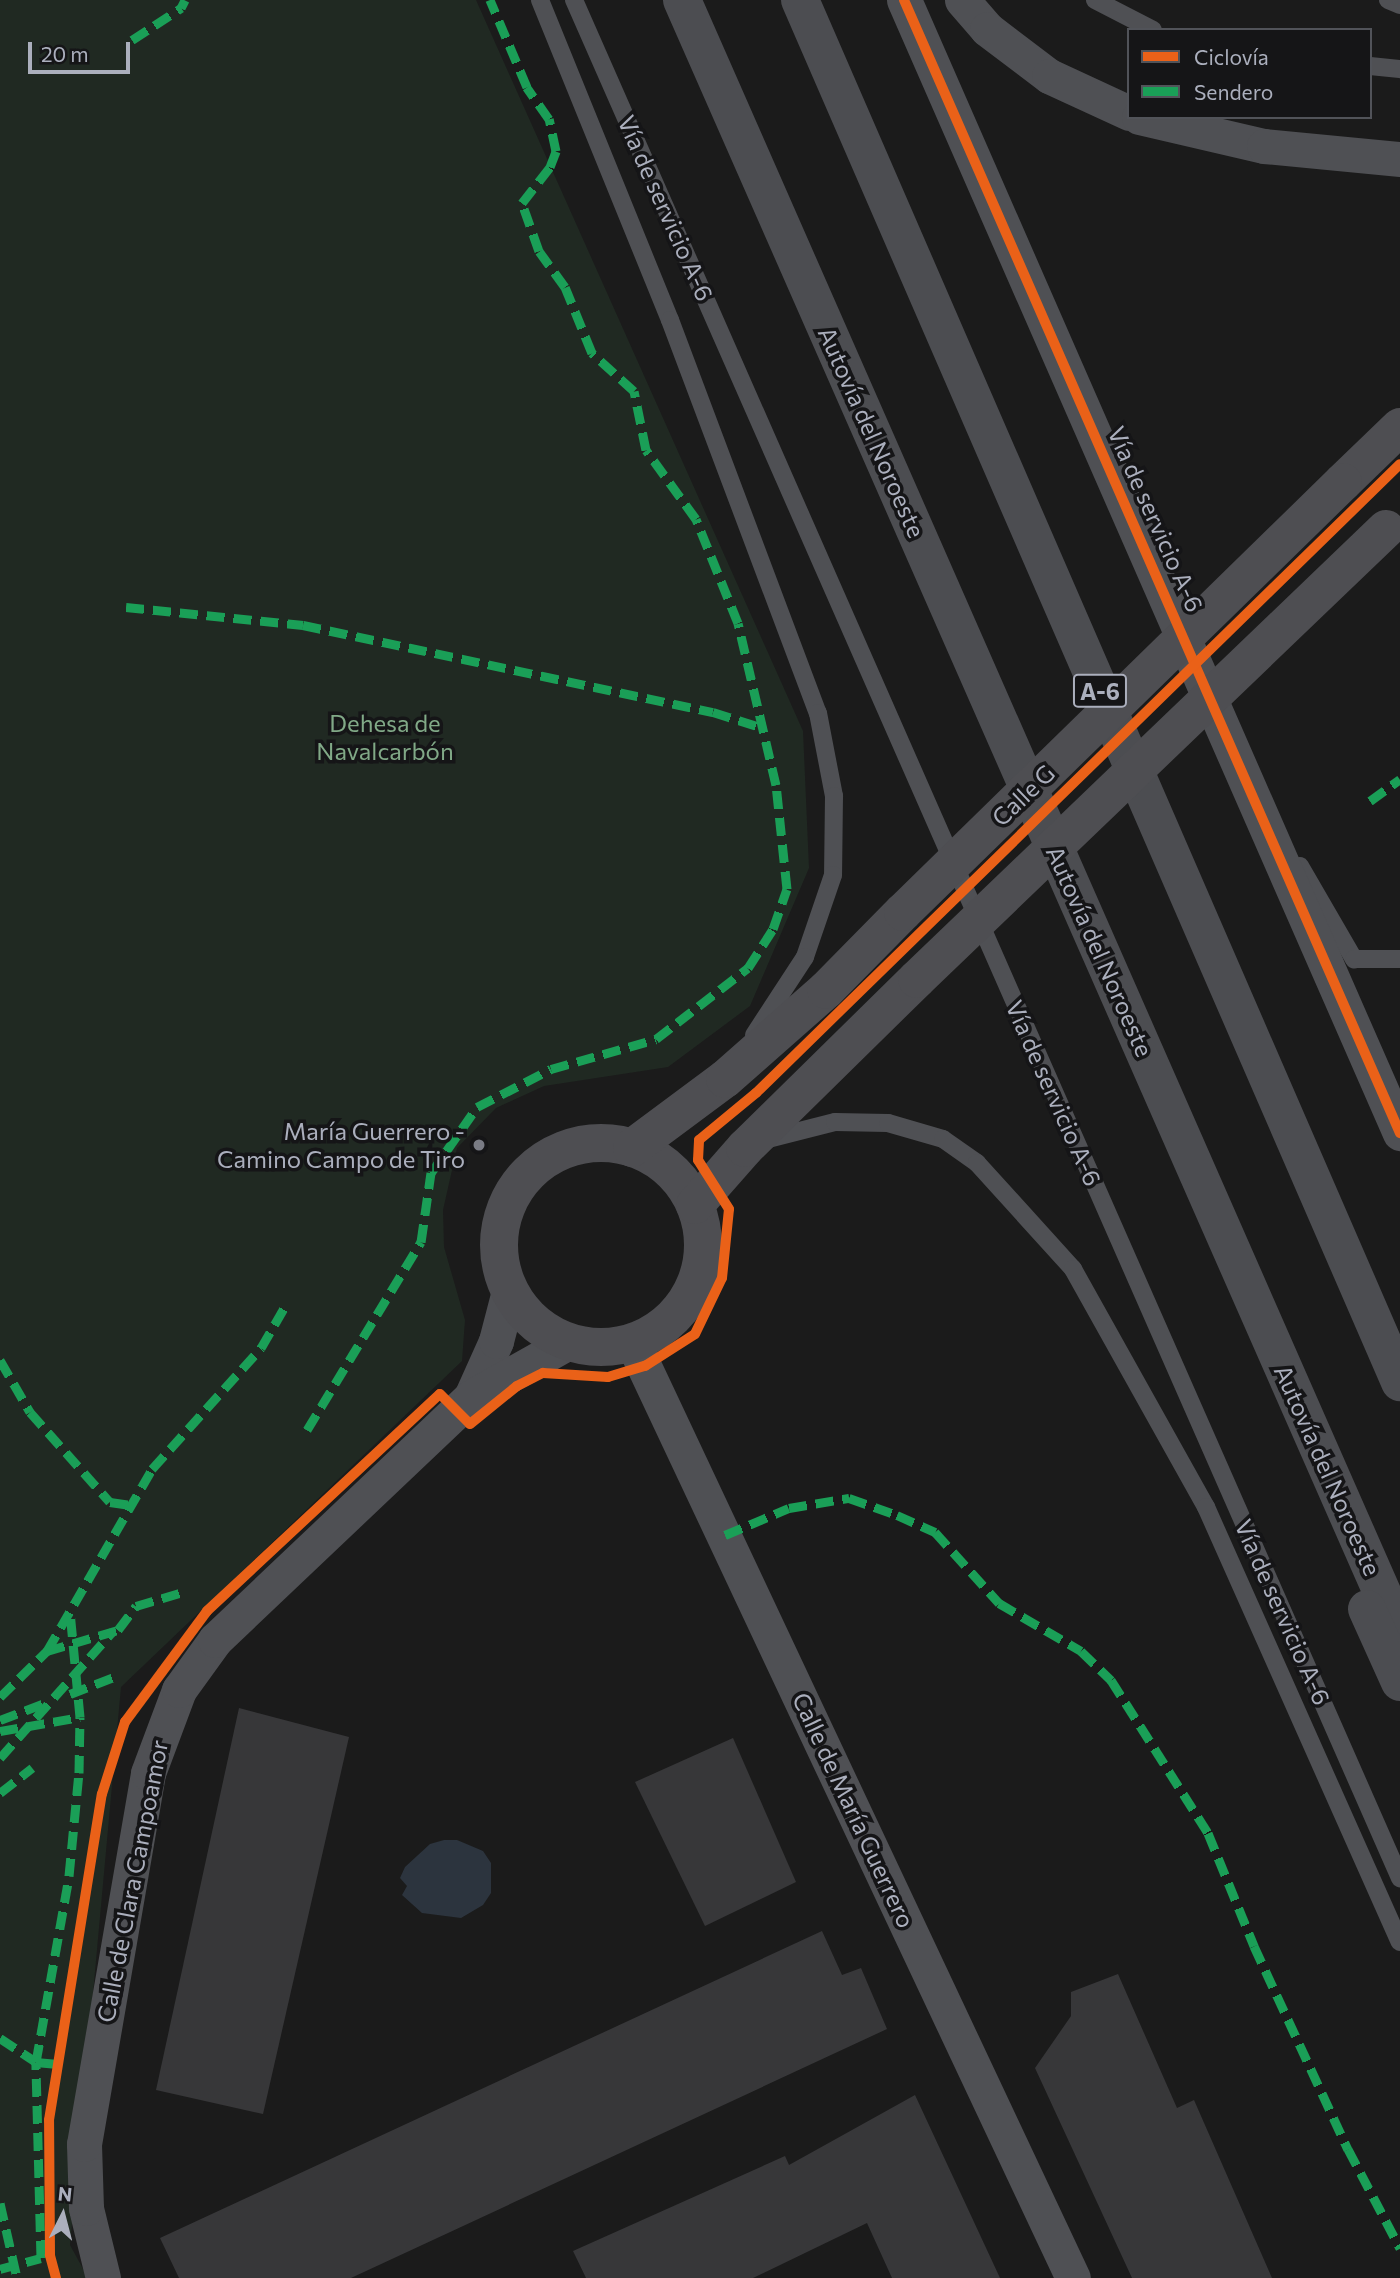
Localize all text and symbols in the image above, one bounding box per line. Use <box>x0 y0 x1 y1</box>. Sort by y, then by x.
scale bar <box>32 28 133 72</box>
legend <box>1127 28 1372 119</box>
text: 20 m <box>41 41 89 66</box>
text: Ciclovía <box>1194 44 1269 69</box>
text: Sendero <box>1194 79 1273 104</box>
street label: Vía de servicio A-6 <box>612 111 720 305</box>
street label: Autovía del Noroeste <box>812 322 932 542</box>
street label: Vía de servicio A-6 <box>1102 422 1210 616</box>
road number: A-6 <box>1072 671 1128 710</box>
park label: Dehesa de Navalcarbón <box>316 709 454 765</box>
street label: Calle G <box>986 758 1060 832</box>
street label: Autovía del Noroeste <box>1040 841 1160 1061</box>
street label: Vía de servicio A-6 <box>1000 996 1108 1190</box>
place label: María Guerrero - Camino Campo de Tiro <box>217 1117 465 1173</box>
marker: María Guerrero - Camino Campo de Tiro <box>471 1137 487 1153</box>
street label: Autovía del Noroeste <box>1268 1360 1388 1580</box>
street label: Vía de servicio A-6 <box>1229 1515 1337 1709</box>
street label: Calle de María Guerrero <box>787 1688 921 1932</box>
street label: Calle de Clara Campoamor <box>90 1737 174 2025</box>
north arrow <box>28 2180 98 2250</box>
text: N <box>57 2181 74 2206</box>

